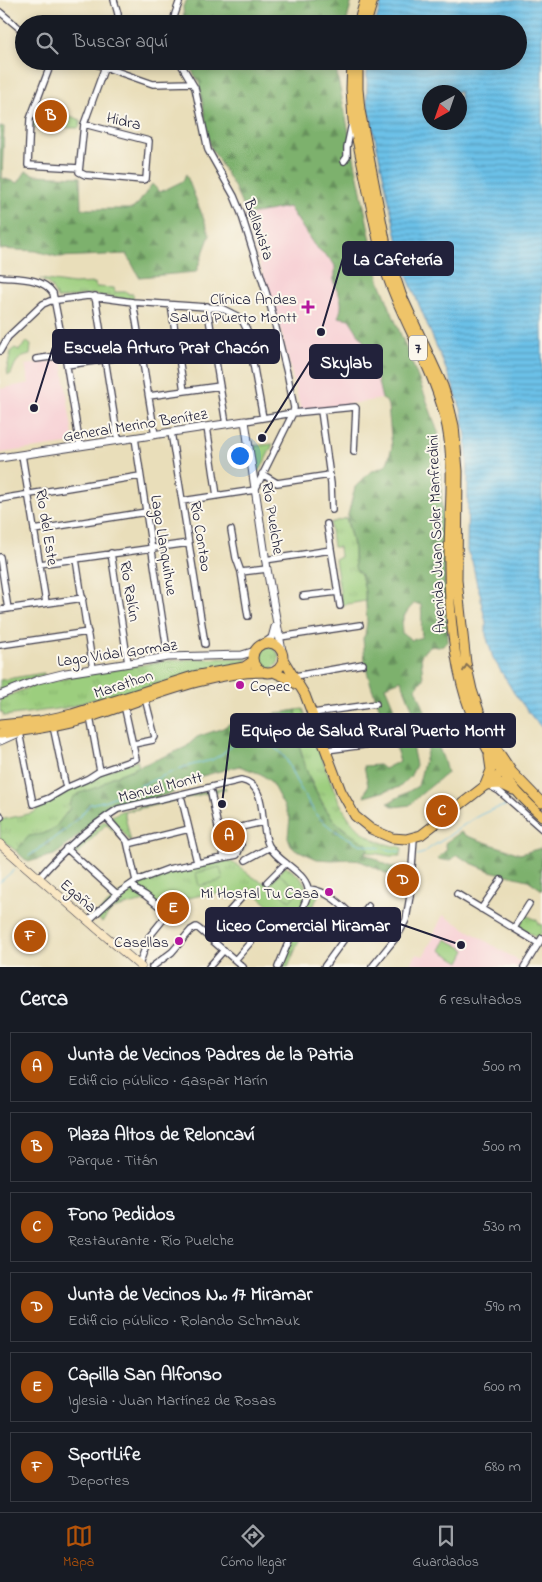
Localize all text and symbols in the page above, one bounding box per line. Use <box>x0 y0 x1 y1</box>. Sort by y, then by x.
search box <box>15 15 527 70</box>
icon: search <box>33 29 61 57</box>
text: Buscar aquí <box>73 29 168 56</box>
north arrow <box>422 85 467 130</box>
pin: B <box>35 97 67 135</box>
street label: Hidra <box>104 106 143 138</box>
street label: Bellavista <box>236 195 280 263</box>
callout: La Cafetería <box>343 242 453 275</box>
text: La Cafetería <box>353 248 443 274</box>
place label: Clínica Andes Salud Puerto Montt <box>169 288 298 330</box>
marker: Clínica Andes Salud Puerto Montt <box>301 300 315 314</box>
callout: Escuela Arturo Prat Chacón <box>53 330 279 363</box>
text: Escuela Arturo Prat Chacón <box>63 336 269 362</box>
road number: 7 <box>409 336 427 360</box>
callout: Skylab <box>310 345 382 378</box>
text: Skylab <box>320 351 372 378</box>
street label: General Merino Benítez <box>62 403 209 449</box>
street label: Avenida Juan Soler Manfredini <box>422 434 452 633</box>
your location <box>227 443 253 469</box>
street label: Río Puelche <box>254 480 290 557</box>
street label: Río del Este <box>28 487 64 568</box>
street label: Lago Llanquihue <box>143 493 183 598</box>
street label: Río Contao <box>183 499 217 573</box>
street label: Río Ralún <box>112 559 146 624</box>
street label: Lago Vidal Gormaz <box>56 634 179 674</box>
street label: Marathon <box>91 664 157 706</box>
one-way arrow <box>462 664 473 672</box>
place label: Copec <box>250 675 291 699</box>
marker: Copec <box>234 679 246 691</box>
callout: Equipo de Salud Rural Puerto Montt <box>231 714 515 747</box>
text: Equipo de Salud Rural Puerto Montt <box>241 719 506 745</box>
street label: Manuel Montt <box>116 766 206 810</box>
pin: C <box>426 792 458 830</box>
pin: A <box>213 817 245 855</box>
pin: D <box>387 861 419 899</box>
street label: Egaña <box>54 874 101 919</box>
place label: Mi Hostal Tu Casa <box>200 882 319 906</box>
marker: Mi Hostal Tu Casa <box>323 886 335 898</box>
pin: E <box>157 889 189 927</box>
callout: Liceo Comercial Miramar <box>206 908 400 941</box>
text: Liceo Comercial Miramar <box>216 914 390 940</box>
pin: F <box>14 917 46 955</box>
place label: Casellas <box>114 931 169 955</box>
marker: Casellas <box>173 935 185 947</box>
text: Cerca <box>20 985 68 1015</box>
text: 6 resultados <box>439 988 522 1012</box>
text: Junta de Vecinos Padres de la Patria <box>68 1042 354 1069</box>
text: A <box>32 1055 42 1079</box>
text: 500 m <box>482 1055 521 1079</box>
text: Edificio público · Gaspar Marín <box>68 1069 268 1093</box>
text: Plaza Altos de Reloncaví <box>68 1122 255 1149</box>
text: B <box>32 1135 42 1159</box>
text: 500 m <box>482 1135 521 1159</box>
text: Parque · Titán <box>68 1149 158 1173</box>
text: Fono Pedidos <box>68 1202 175 1229</box>
text: C <box>33 1215 41 1239</box>
text: 530 m <box>482 1215 521 1239</box>
text: Restaurante · Río Puelche <box>68 1229 234 1253</box>
text: Junta de Vecinos N.º 17 Miramar <box>68 1282 313 1309</box>
text: D <box>31 1295 43 1319</box>
text: 590 m <box>484 1295 521 1319</box>
text: Edificio público · Rolando Schmauk <box>68 1309 300 1333</box>
text: Capilla San Alfonso <box>68 1362 222 1389</box>
text: E <box>32 1375 42 1399</box>
text: 600 m <box>484 1375 521 1399</box>
text: Iglesia · Juan Martínez de Rosas <box>68 1389 276 1413</box>
text: SportLife <box>68 1442 140 1469</box>
text: F <box>32 1455 42 1479</box>
text: 680 m <box>485 1455 521 1479</box>
text: Deportes <box>68 1469 130 1493</box>
tab: Mapa <box>63 1522 94 1573</box>
tab: Cómo llegar <box>221 1522 286 1573</box>
tab: Guardados <box>413 1522 479 1573</box>

